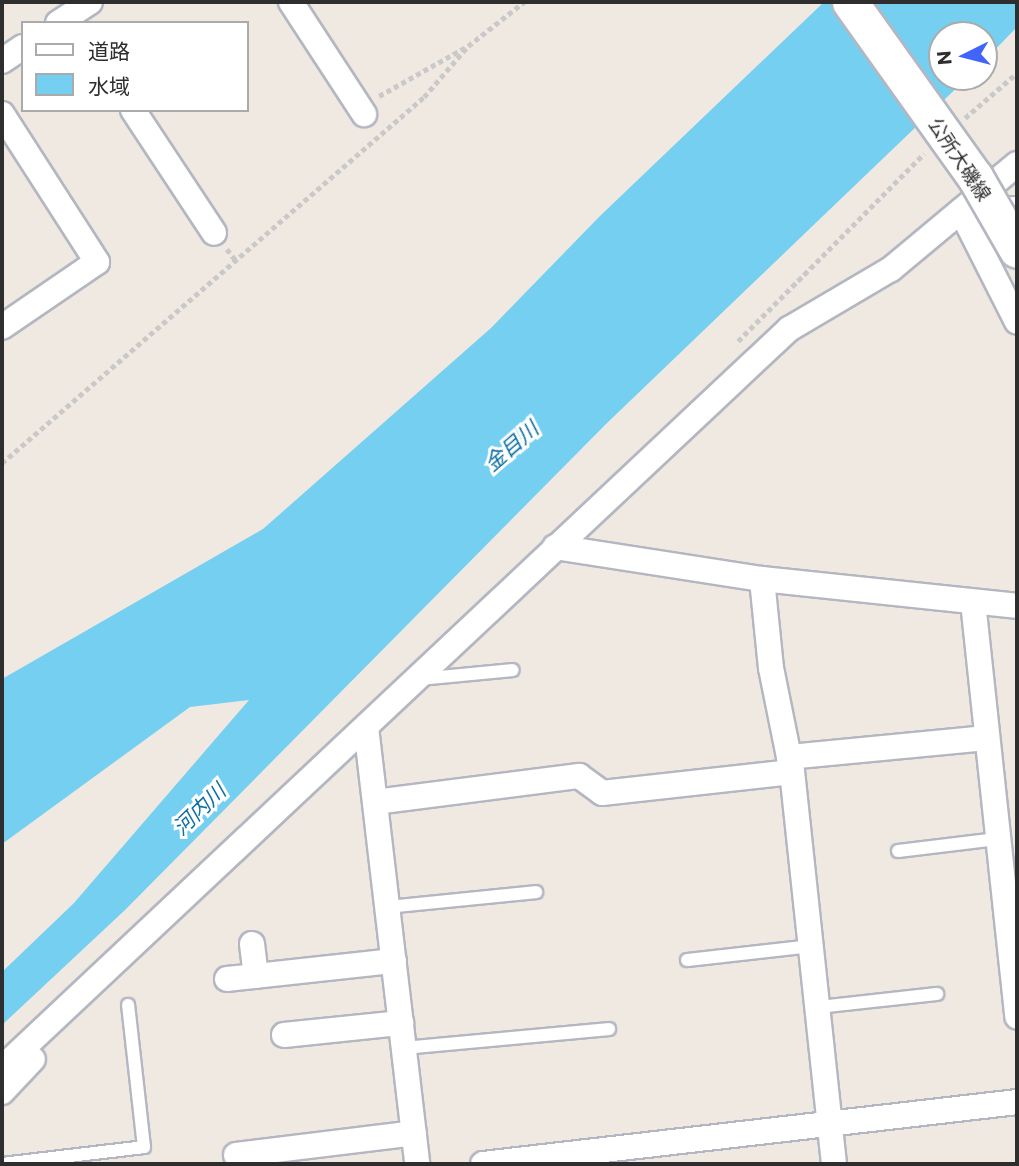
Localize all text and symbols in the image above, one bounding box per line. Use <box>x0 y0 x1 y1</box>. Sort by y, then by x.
legend <box>21 21 248 112</box>
north arrow <box>928 21 998 91</box>
text: 道路 <box>88 38 130 63</box>
text: N <box>931 50 956 66</box>
text: 水域 <box>88 73 130 98</box>
street label: 公所大磯線 <box>924 113 996 205</box>
water label: 金目川 <box>479 416 543 476</box>
water label: 河内川 <box>168 778 230 840</box>

